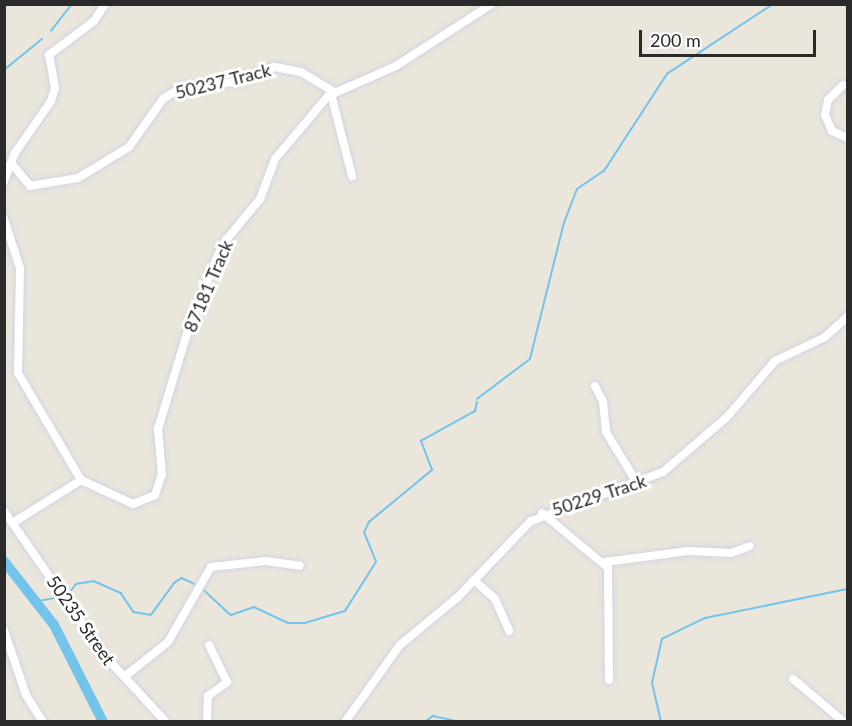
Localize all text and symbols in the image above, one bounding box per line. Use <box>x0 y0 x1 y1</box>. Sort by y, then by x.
scale bar <box>642 18 819 56</box>
text: 200 m <box>650 29 701 51</box>
street label: 50237 Track <box>173 59 273 103</box>
street label: 87181 Track <box>179 236 237 336</box>
street label: 50229 Track <box>549 470 649 520</box>
street label: 50235 Street <box>42 571 120 669</box>

